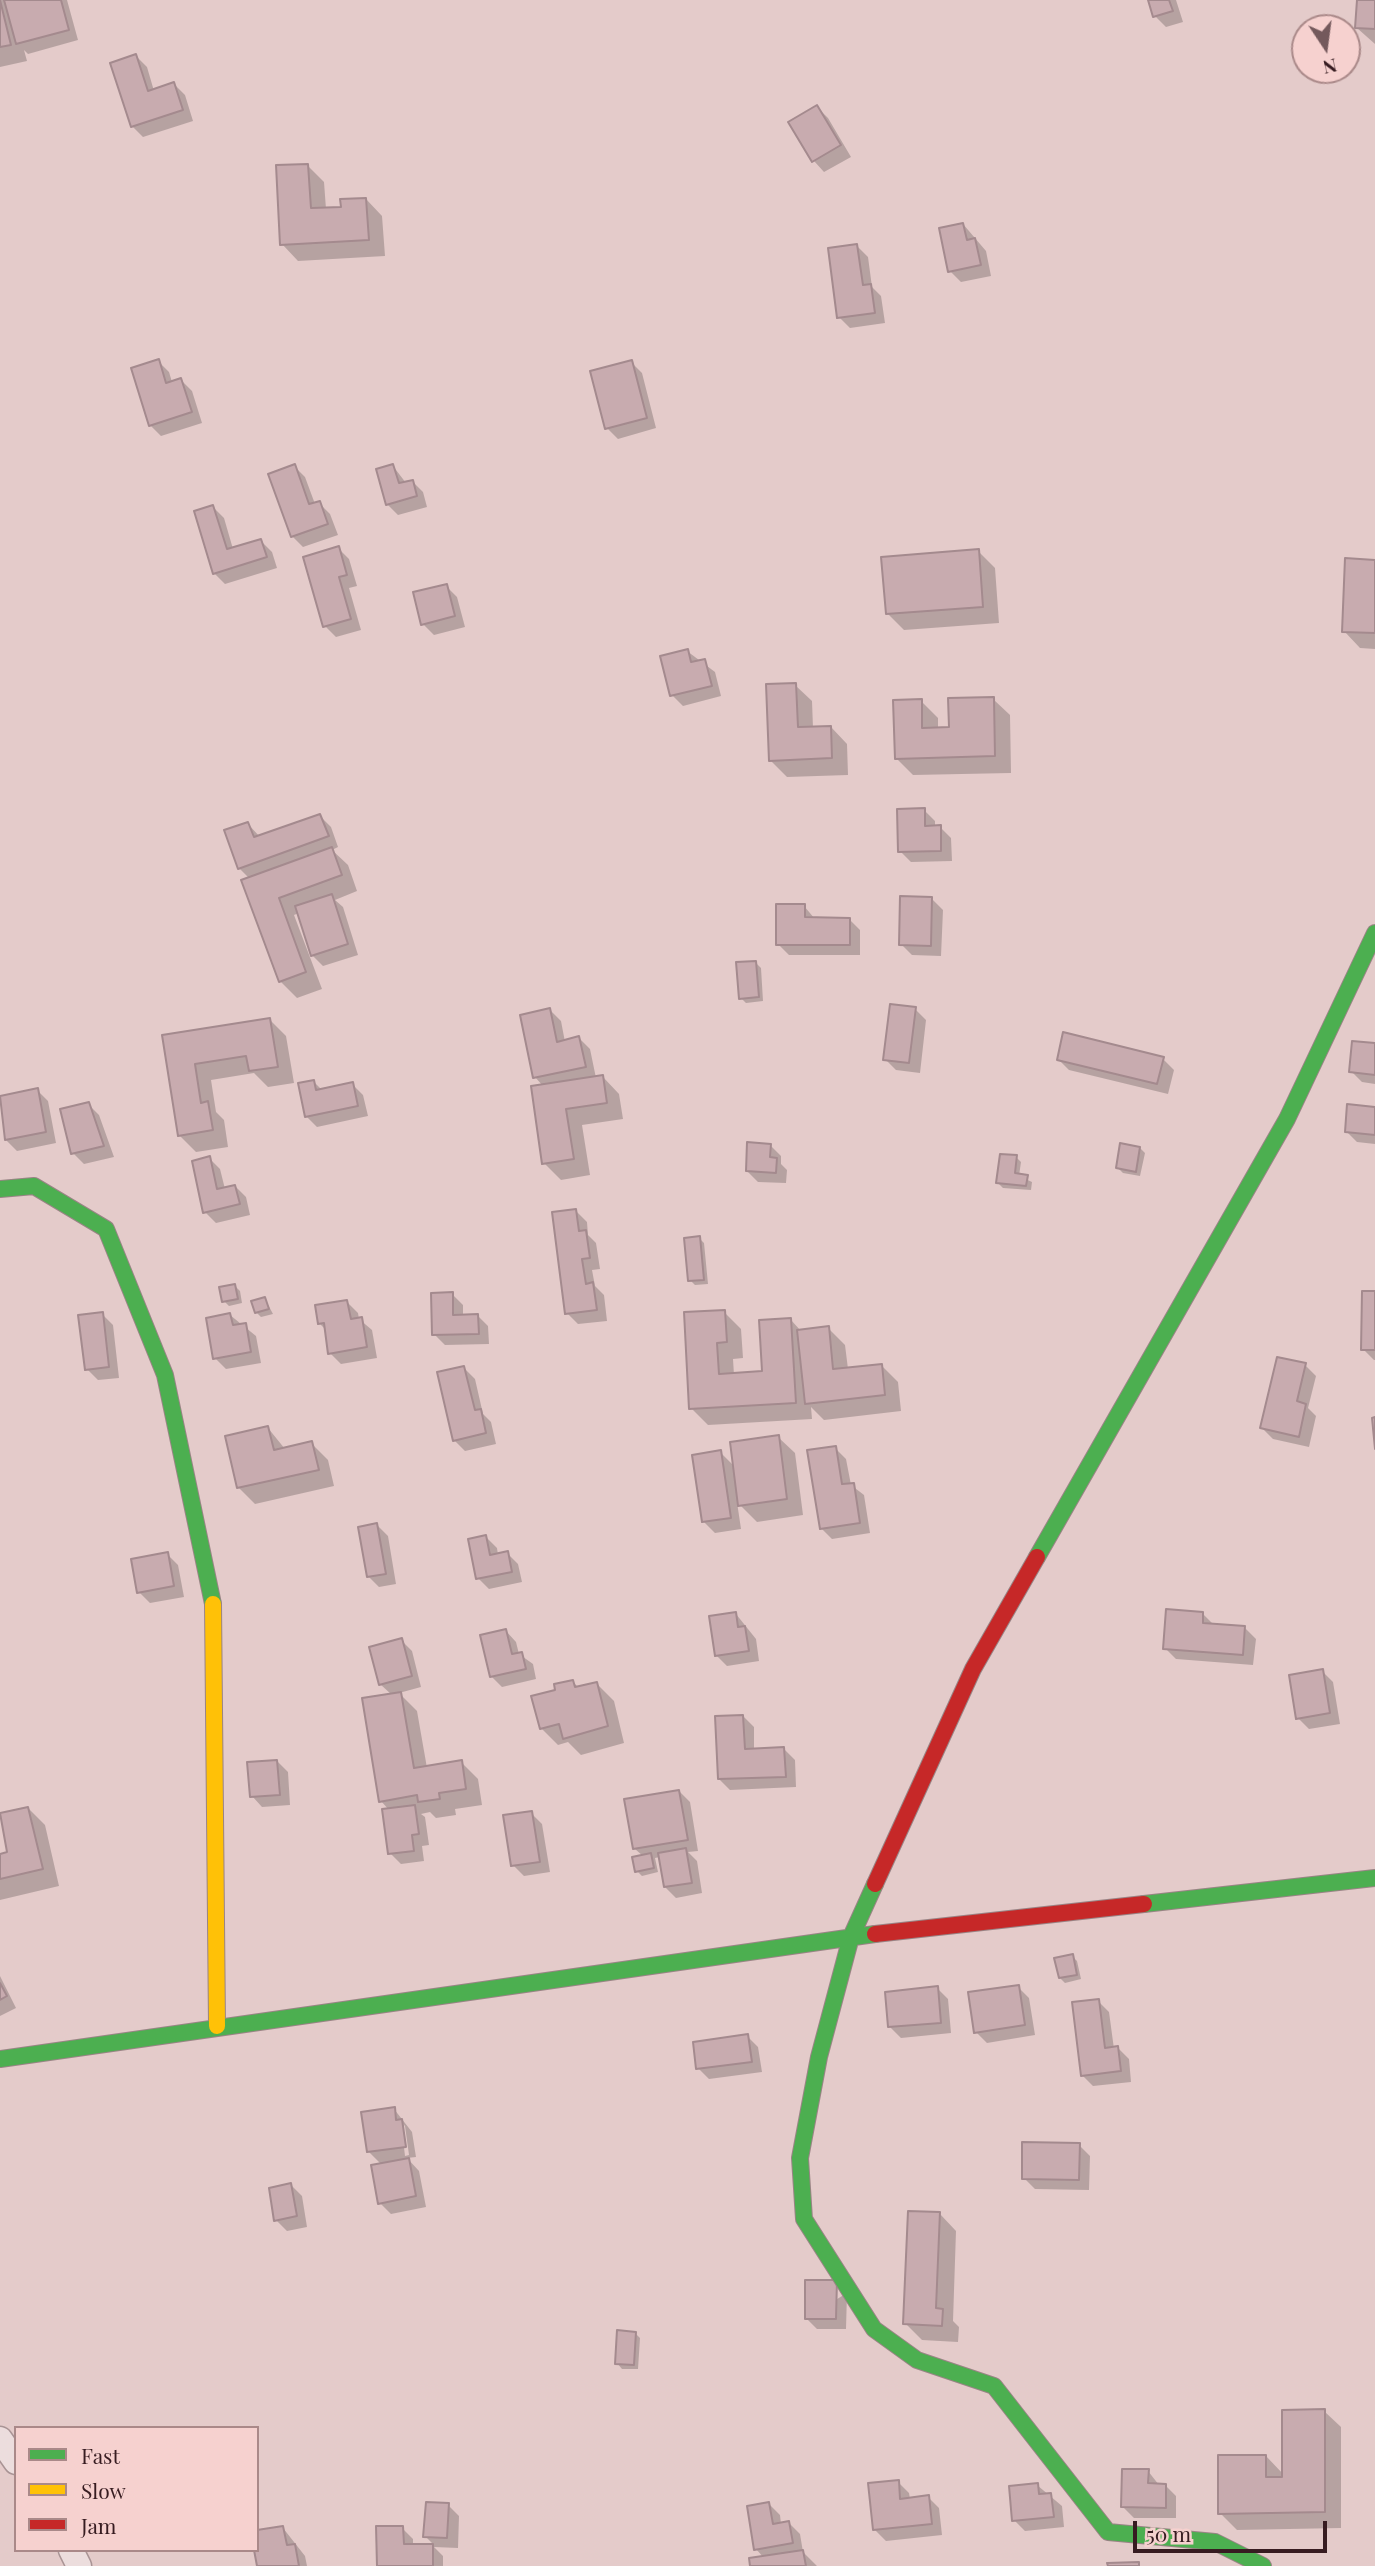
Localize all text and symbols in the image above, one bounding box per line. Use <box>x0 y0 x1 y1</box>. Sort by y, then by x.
north arrow <box>1291 14 1361 84</box>
text: N <box>1321 53 1340 82</box>
legend <box>14 2426 259 2552</box>
text: Fast <box>81 2441 120 2469</box>
text: Slow <box>81 2476 126 2504</box>
scale bar <box>1137 2506 1331 2550</box>
text: Jam <box>81 2511 117 2539</box>
text: 50 m <box>1146 2519 1191 2547</box>

